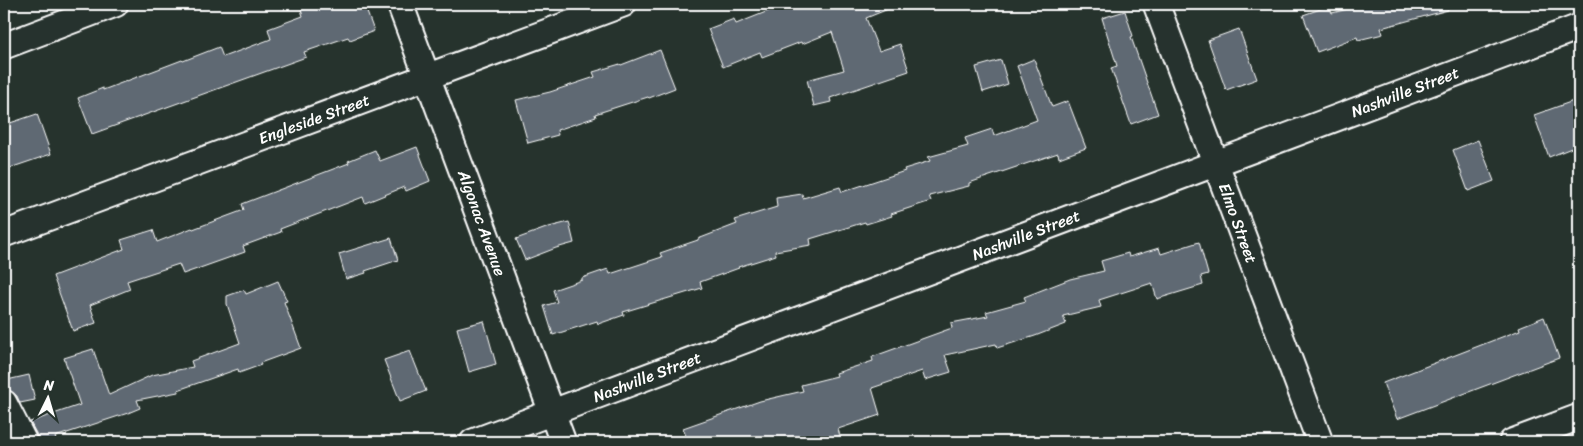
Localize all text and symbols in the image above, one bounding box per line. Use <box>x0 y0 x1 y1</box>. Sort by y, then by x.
street label: Nashville Street <box>1346 58 1464 126</box>
street label: Engleside Street <box>254 85 374 153</box>
street label: Algonac Avenue <box>449 165 515 280</box>
street label: Elmo Street <box>1210 179 1266 267</box>
street label: Nashville Street <box>967 201 1085 269</box>
street label: Nashville Street <box>588 343 706 411</box>
text: N <box>42 373 55 398</box>
north arrow <box>22 374 72 424</box>

